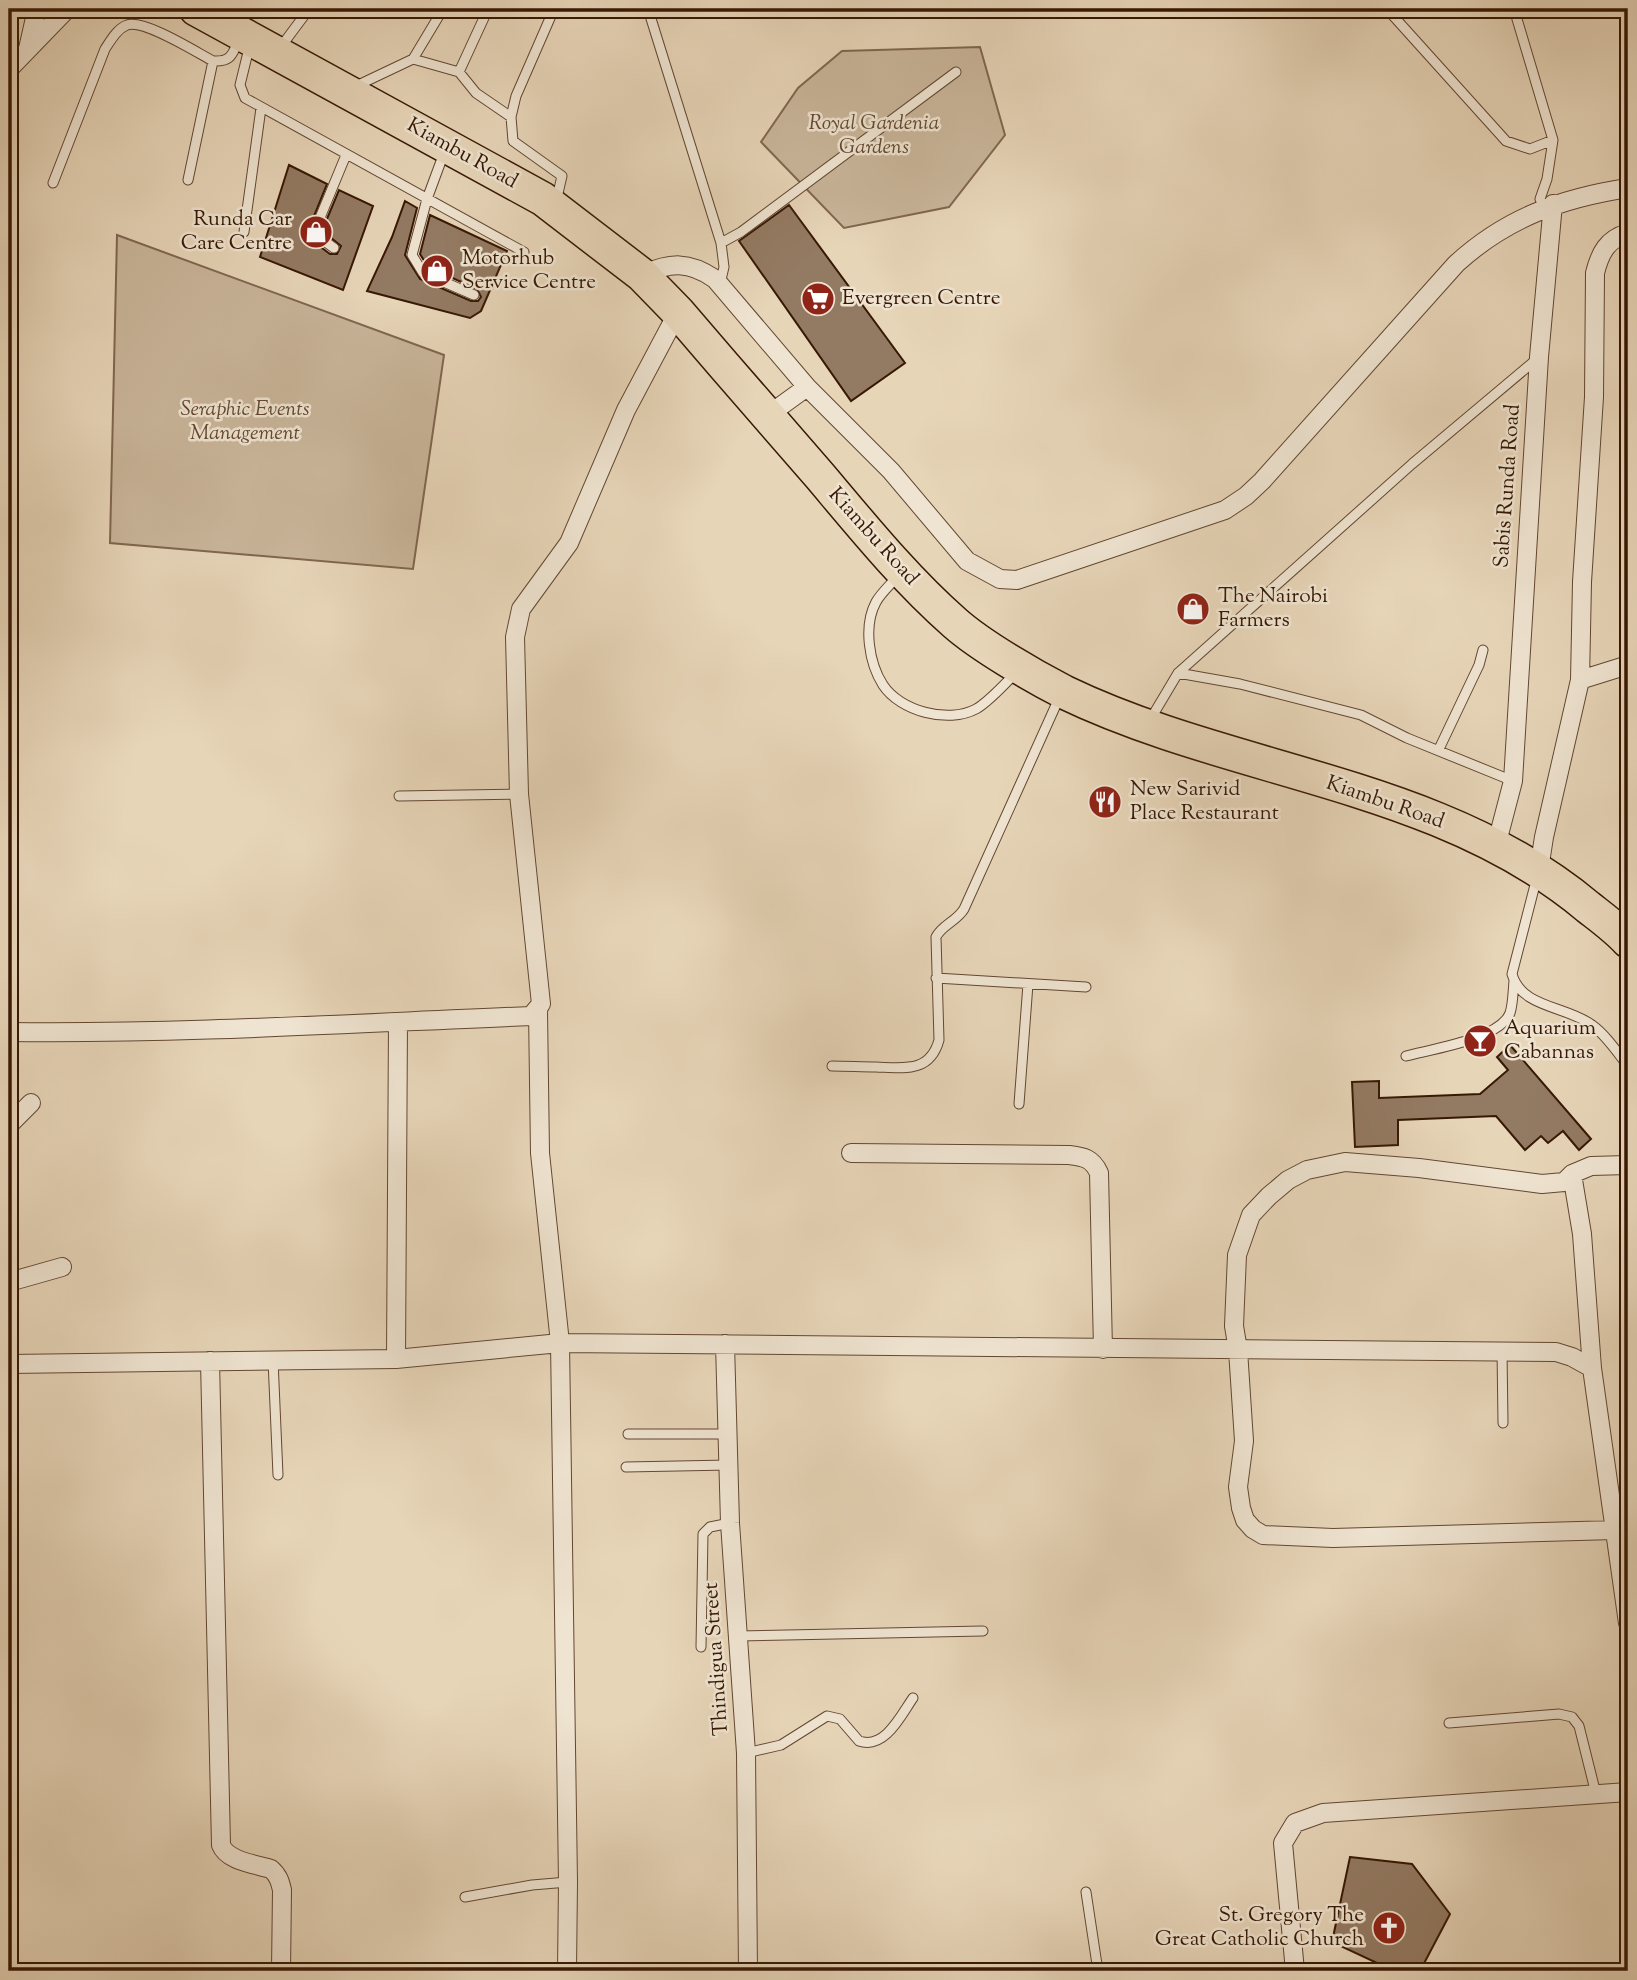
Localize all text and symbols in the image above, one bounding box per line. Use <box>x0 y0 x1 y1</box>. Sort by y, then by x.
park label: Royal Gardenia Gardens <box>809 109 939 163</box>
street label: Kiambu Road <box>401 111 523 197</box>
place label: Runda Car Care Centre <box>181 205 292 259</box>
shop icon: Runda Car Care Centre <box>297 213 335 251</box>
place label: Motorhub Service Centre <box>462 244 596 298</box>
shop icon: Motorhub Service Centre <box>418 252 456 290</box>
supermarket icon: Evergreen Centre <box>799 280 837 318</box>
place label: Evergreen Centre <box>842 284 1000 314</box>
park label: Seraphic Events Management <box>180 395 310 449</box>
street label: Sabis Runda Road <box>1487 403 1529 569</box>
street label: Kiambu Road <box>821 481 925 593</box>
place label: The Nairobi Farmers <box>1218 582 1328 636</box>
shop icon: The Nairobi Farmers <box>1174 590 1212 628</box>
street label: Kiambu Road <box>1322 769 1448 837</box>
place label: New Sarivid Place Restaurant <box>1130 775 1279 829</box>
restaurant icon: New Sarivid Place Restaurant <box>1086 783 1124 821</box>
place label: Aquarium Cabannas <box>1504 1014 1596 1068</box>
bar icon: Aquarium Cabannas <box>1461 1022 1499 1060</box>
street label: Thindigua Street <box>697 1581 737 1737</box>
place label: St. Gregory The Great Catholic Church <box>1155 1901 1364 1955</box>
church icon: St. Gregory The Great Catholic Church <box>1370 1909 1408 1947</box>

